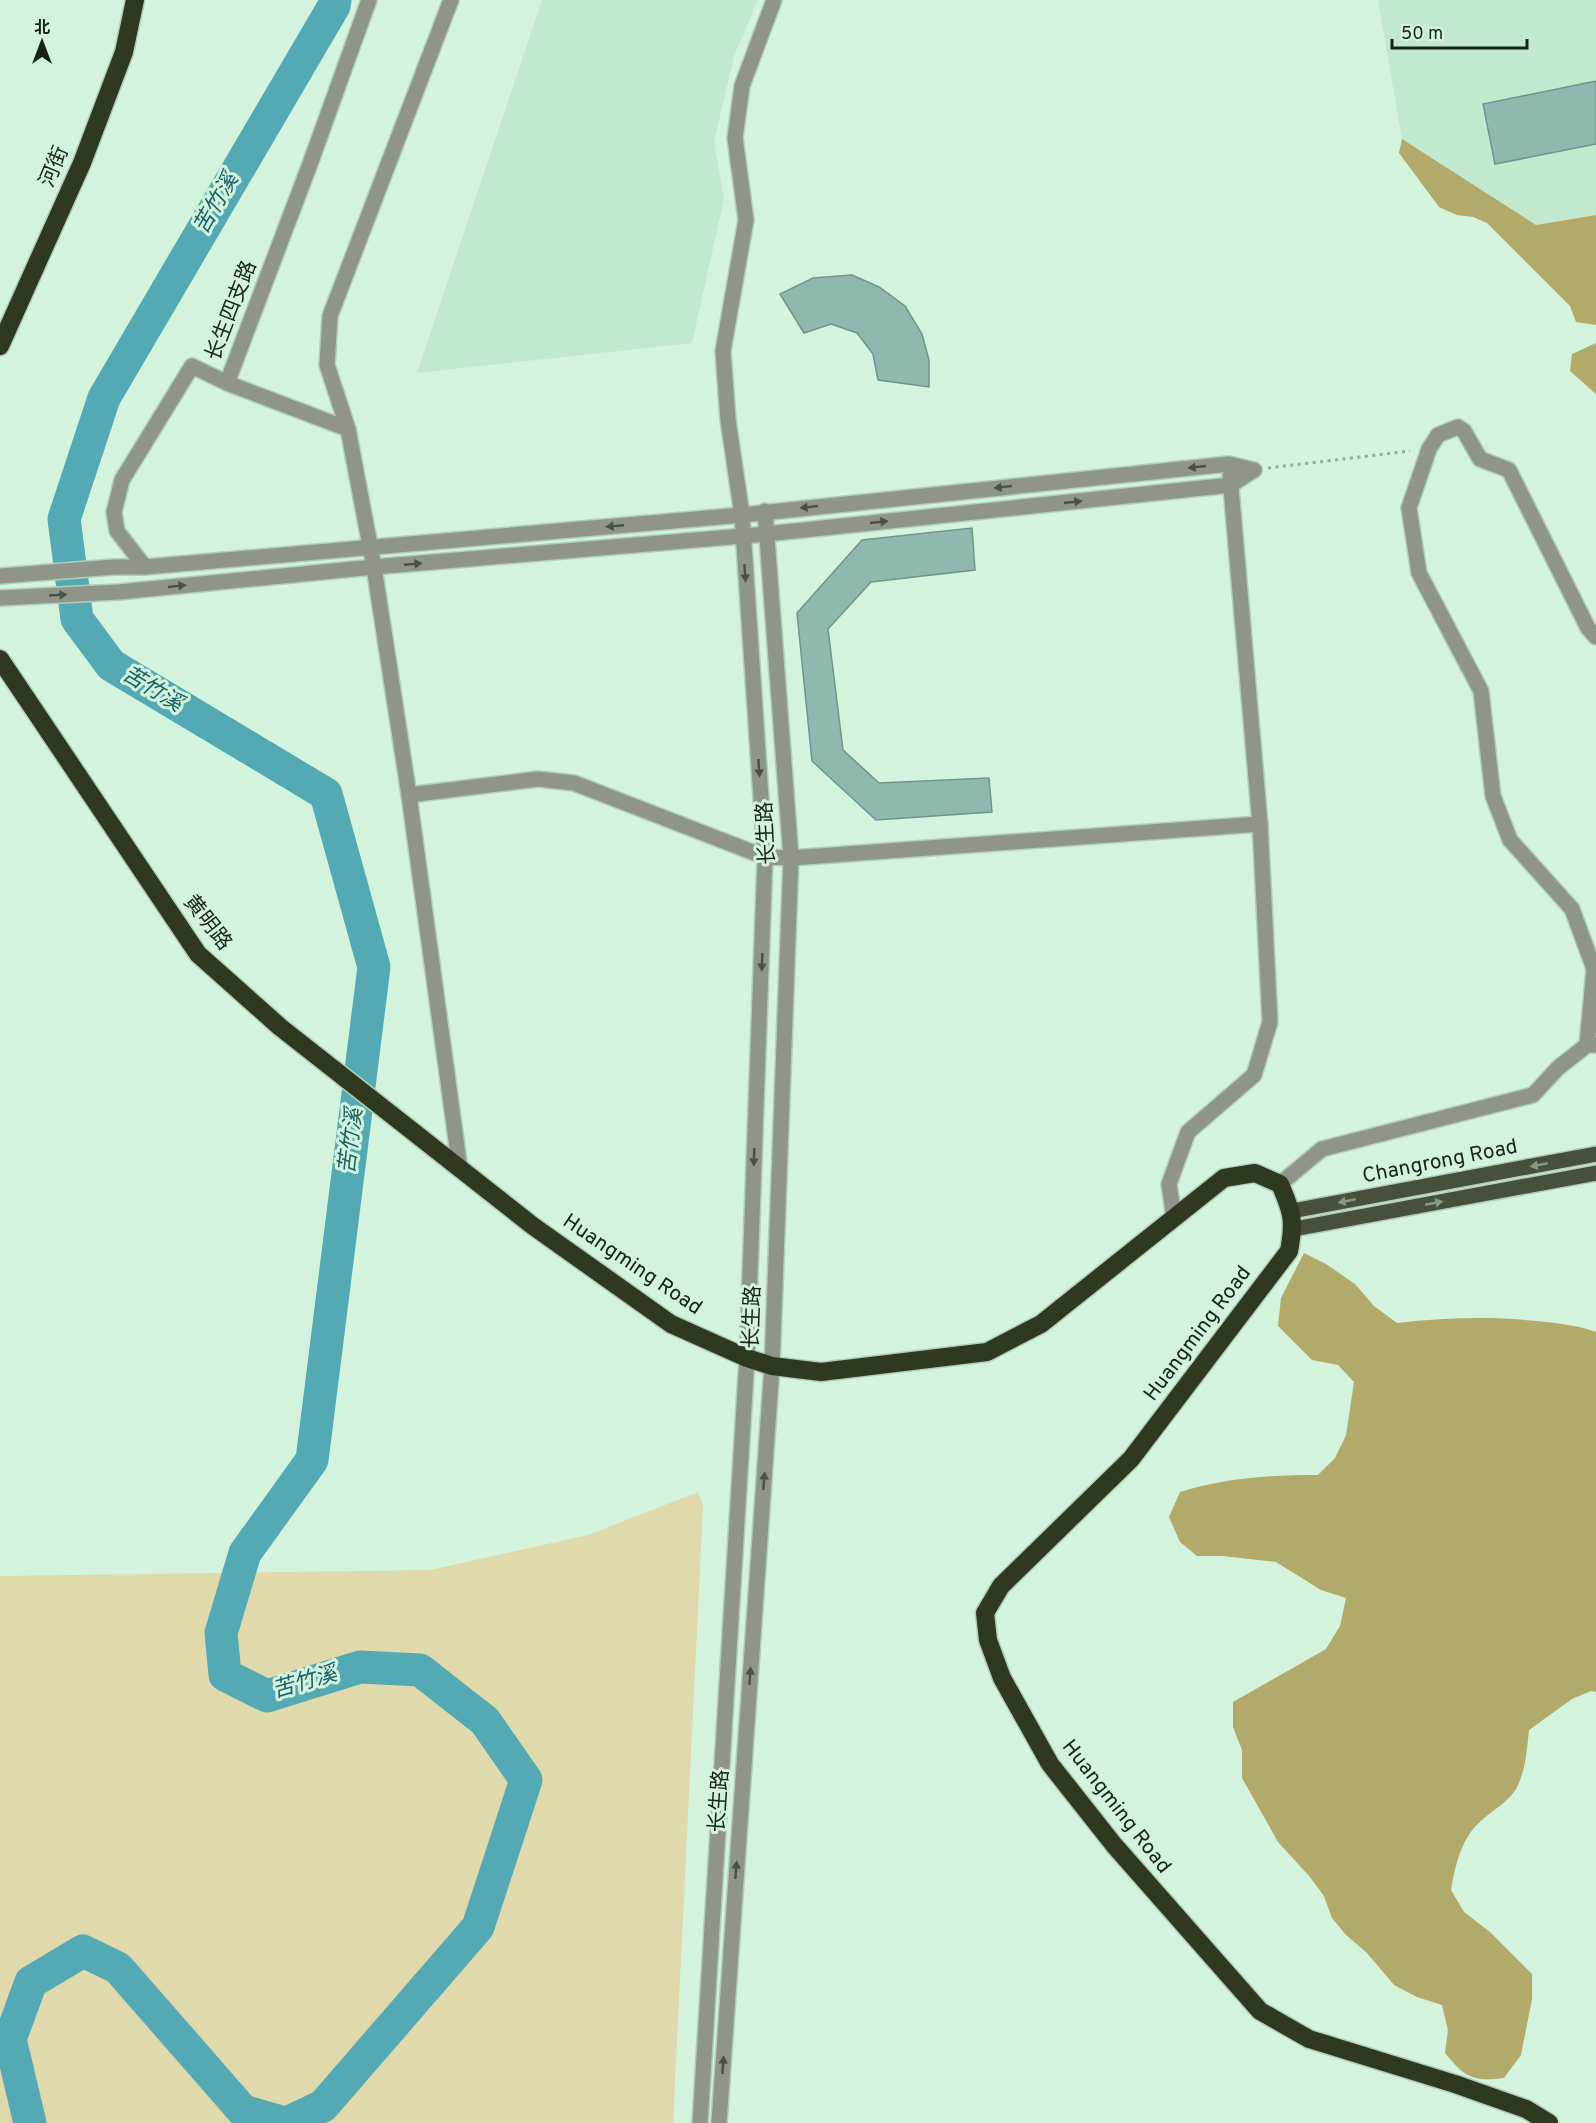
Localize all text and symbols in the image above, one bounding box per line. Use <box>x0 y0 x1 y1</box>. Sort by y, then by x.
north arrow <box>12 12 72 72</box>
scale bar <box>1392 12 1527 50</box>
text: 北 <box>34 19 50 39</box>
text: 50 m <box>1401 23 1443 46</box>
street label: 河街 <box>34 142 76 192</box>
water label: 苦竹溪 <box>189 167 246 239</box>
street label: 长生四支路 <box>201 257 263 365</box>
one-way arrow <box>1187 462 1206 472</box>
one-way arrow <box>993 482 1012 492</box>
one-way arrow <box>1064 497 1083 507</box>
one-way arrow <box>799 502 818 511</box>
one-way arrow <box>870 517 889 527</box>
one-way arrow <box>605 521 624 531</box>
one-way arrow <box>404 559 423 569</box>
one-way arrow <box>740 564 750 583</box>
one-way arrow <box>168 581 187 591</box>
one-way arrow <box>49 591 68 600</box>
water label: 苦竹溪 <box>117 661 189 720</box>
one-way arrow <box>754 758 764 777</box>
street label: 长生路 <box>752 801 782 865</box>
street label: 黄明路 <box>177 890 237 956</box>
one-way arrow <box>757 953 766 972</box>
water label: 苦竹溪 <box>335 1105 370 1175</box>
street label: Changrong Road <box>1360 1134 1520 1190</box>
one-way arrow <box>750 1148 759 1167</box>
one-way arrow <box>1529 1161 1548 1170</box>
one-way arrow <box>1337 1197 1356 1206</box>
one-way arrow <box>1424 1198 1443 1207</box>
street label: Huangming Road <box>557 1208 707 1322</box>
street label: Huangming Road <box>1138 1261 1258 1407</box>
street label: 长生路 <box>738 1285 768 1349</box>
one-way arrow <box>759 1472 769 1491</box>
water label: 苦竹溪 <box>270 1660 342 1705</box>
one-way arrow <box>745 1666 755 1685</box>
street label: Huangming Road <box>1055 1735 1177 1879</box>
street label: 长生路 <box>704 1769 736 1833</box>
one-way arrow <box>732 1861 741 1880</box>
one-way arrow <box>718 2055 727 2074</box>

